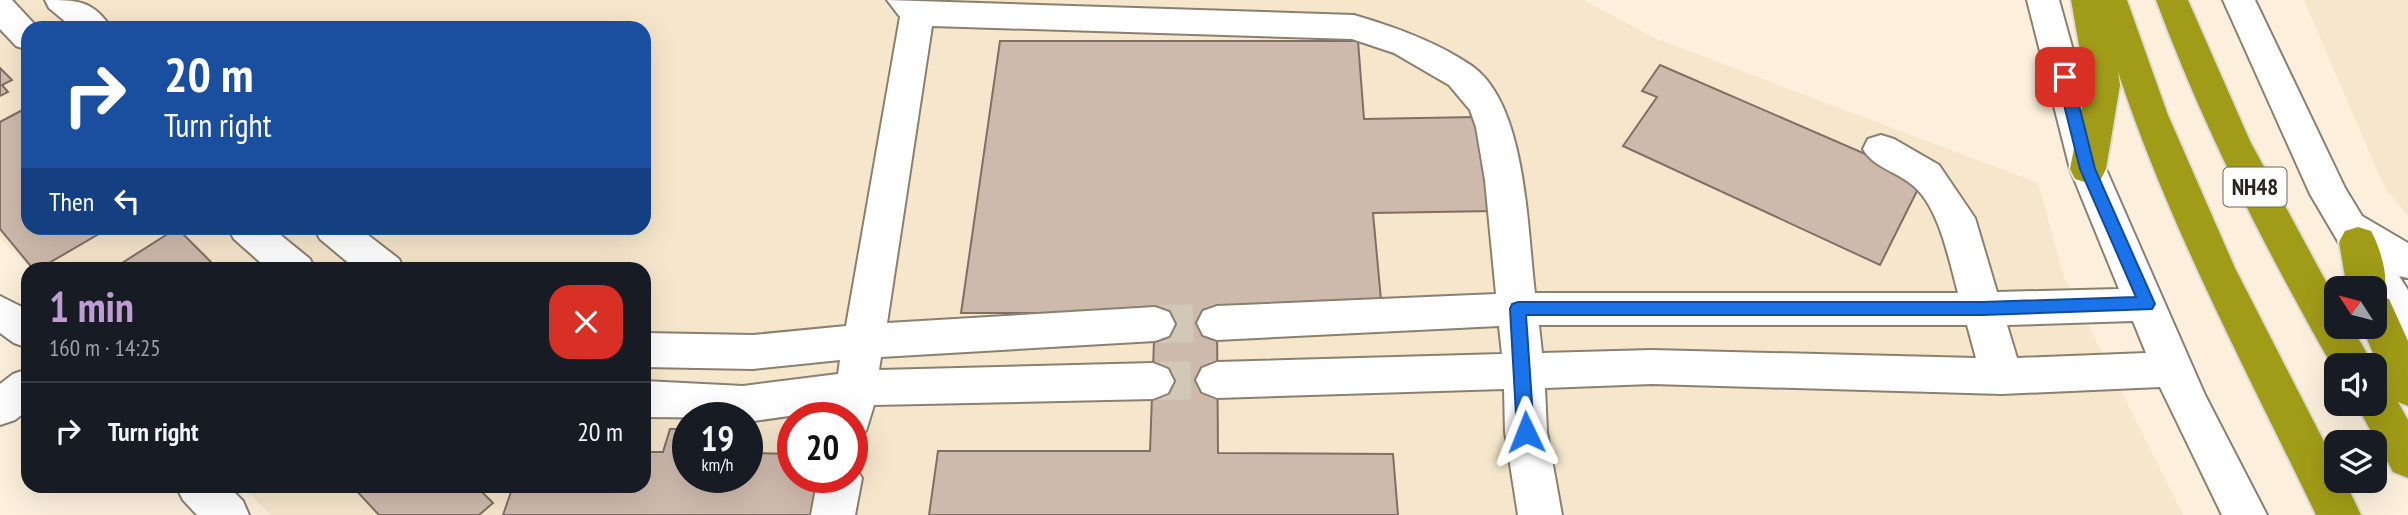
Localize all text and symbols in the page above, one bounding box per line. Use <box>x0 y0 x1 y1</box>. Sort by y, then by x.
text: 20 m <box>164 42 253 106</box>
pin <box>2035 47 2095 107</box>
icon: right <box>49 49 140 140</box>
icon: arrive <box>2046 58 2084 96</box>
text: Turn right <box>164 104 272 146</box>
road number: NH48 <box>2224 168 2286 206</box>
icon: left <box>108 182 146 220</box>
text: Then <box>49 185 94 218</box>
north arrow <box>2324 276 2387 340</box>
map controls <box>2324 276 2387 493</box>
text: 1 min <box>49 279 134 334</box>
button: close <box>549 285 623 359</box>
text: 160 m · 14:25 <box>49 333 161 362</box>
button: sound <box>2324 353 2387 416</box>
position arrow <box>1489 395 1563 469</box>
speed limit sign: 20 <box>777 402 868 493</box>
icon: right <box>49 412 87 450</box>
text: Turn right <box>108 415 199 448</box>
text: 20 m <box>577 415 623 448</box>
text: 19 <box>701 415 734 461</box>
button: layers <box>2324 430 2387 493</box>
text: km/h <box>702 453 733 476</box>

